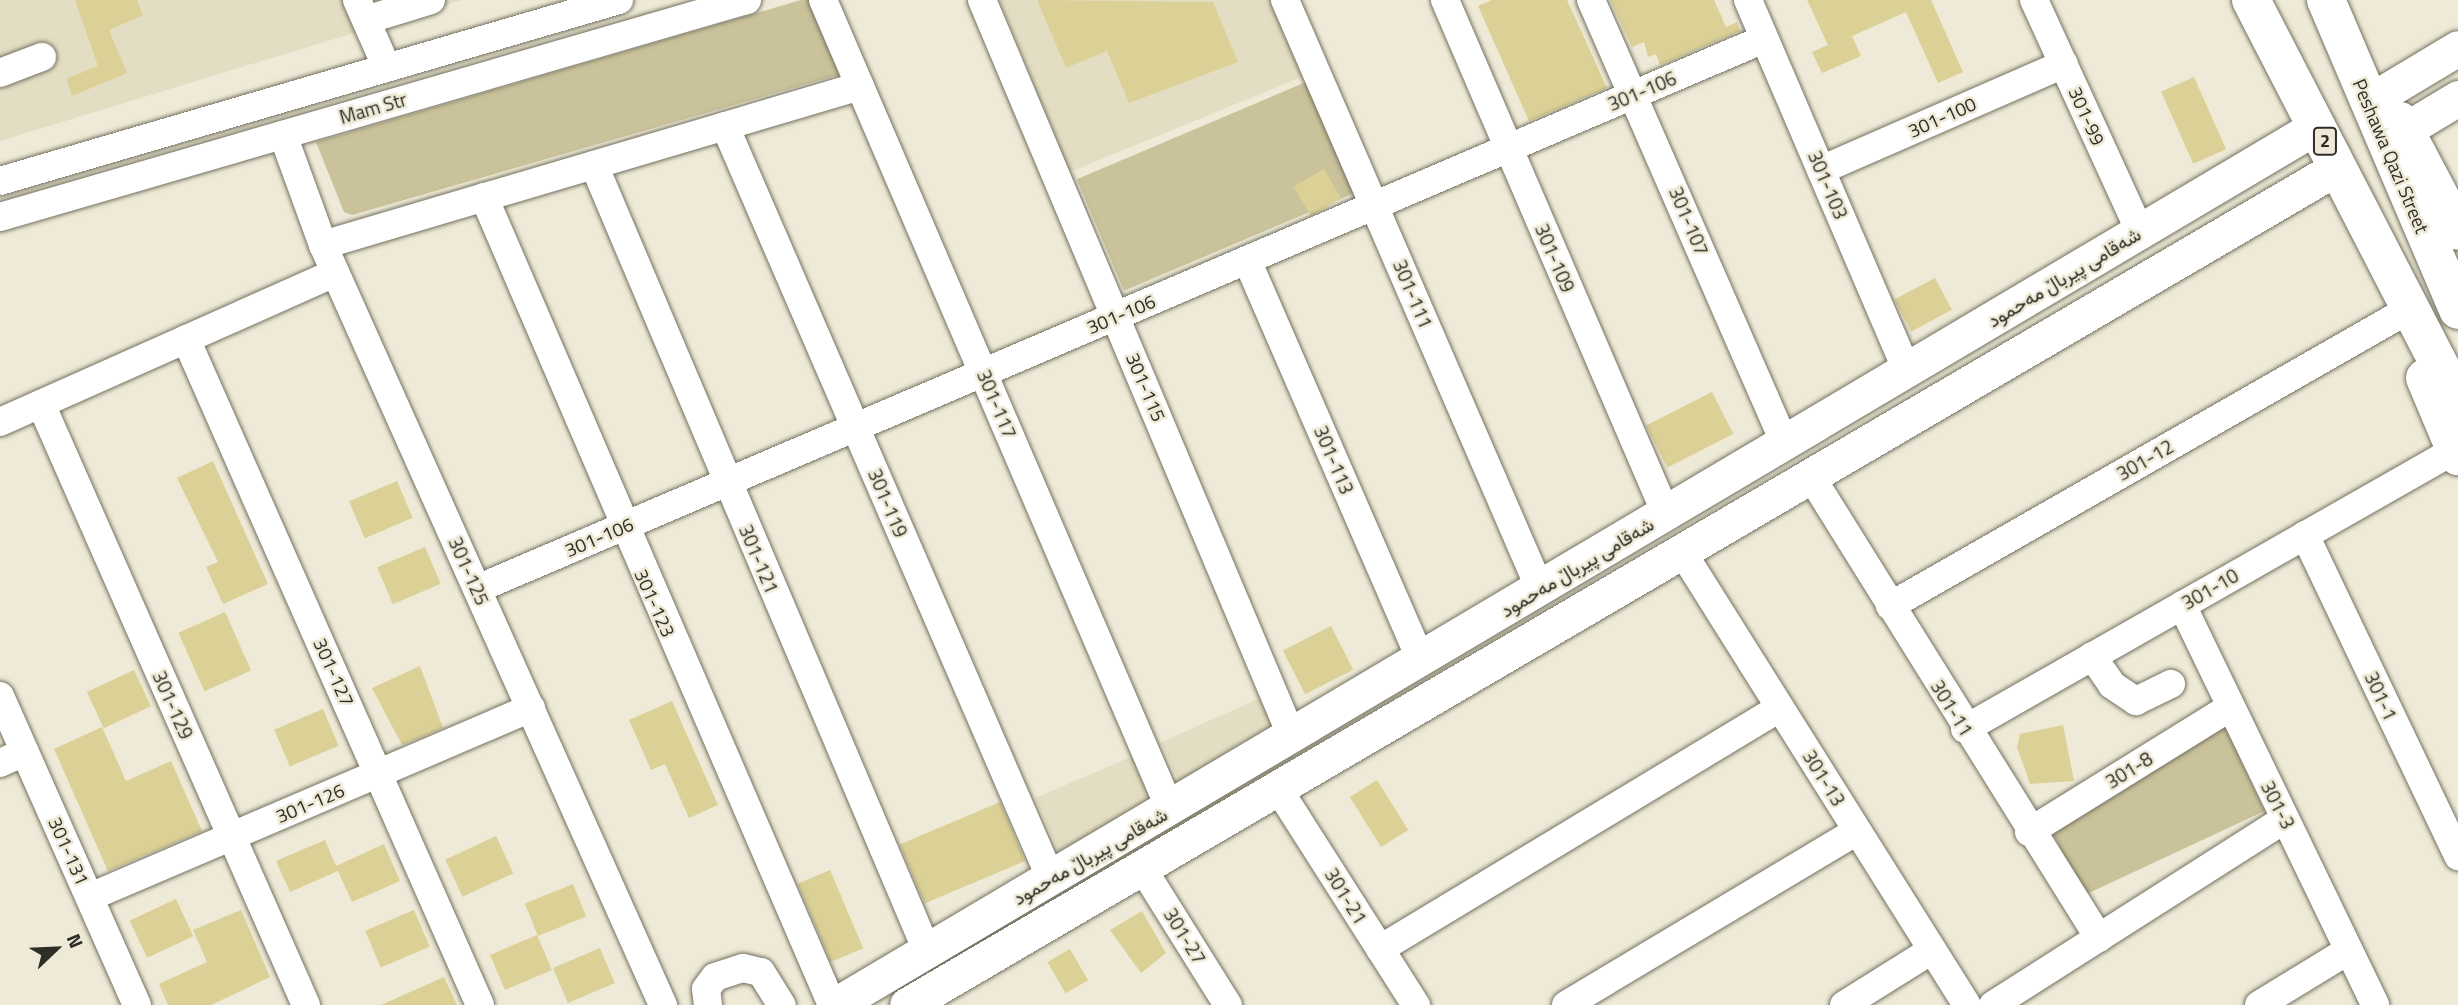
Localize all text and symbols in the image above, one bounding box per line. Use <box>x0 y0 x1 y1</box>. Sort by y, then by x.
street label: 301-106 <box>1604 66 1680 116</box>
street label: Peshawa Qazi Street <box>2348 75 2434 237</box>
street label: 301-99 <box>2064 83 2110 149</box>
street label: Mam Str <box>337 88 409 128</box>
street label: 301-100 <box>1904 92 1980 142</box>
road number: 2 <box>2313 126 2337 156</box>
street label: 301-103 <box>1803 147 1853 223</box>
street label: 301-107 <box>1664 183 1714 259</box>
street label: 301-109 <box>1530 220 1580 296</box>
street label: شەقامی پیرباڵ مەحمود <box>1983 222 2145 332</box>
street label: 301-111 <box>1388 256 1438 332</box>
street label: 301-106 <box>1083 289 1159 339</box>
street label: 301-115 <box>1121 349 1171 425</box>
street label: 301-117 <box>972 366 1022 442</box>
street label: 301-113 <box>1309 422 1359 498</box>
street label: 301-12 <box>2113 435 2177 485</box>
street label: 301-119 <box>863 465 913 541</box>
street label: 301-106 <box>561 512 637 562</box>
street label: شەقامی پیرباڵ مەحمود <box>1496 512 1658 622</box>
street label: 301-121 <box>734 521 784 597</box>
street label: 301-125 <box>444 533 494 609</box>
street label: 301-10 <box>2178 564 2242 614</box>
street label: 301-123 <box>630 565 680 641</box>
street label: 301-127 <box>309 634 359 710</box>
street label: 301-129 <box>148 667 198 743</box>
street label: 301-1 <box>2360 668 2402 724</box>
street label: 301-11 <box>1926 676 1978 740</box>
street label: 301-13 <box>1798 746 1850 810</box>
street label: 301-8 <box>2101 747 2157 793</box>
street label: 301-3 <box>2256 777 2300 833</box>
street label: 301-126 <box>272 778 348 828</box>
street label: شەقامی پیرباڵ مەحمود <box>1009 802 1171 910</box>
street label: 301-131 <box>44 813 94 889</box>
street label: 301-21 <box>1320 864 1372 928</box>
street label: 301-27 <box>1159 904 1211 968</box>
north arrow <box>21 914 91 984</box>
text: N <box>60 929 92 952</box>

